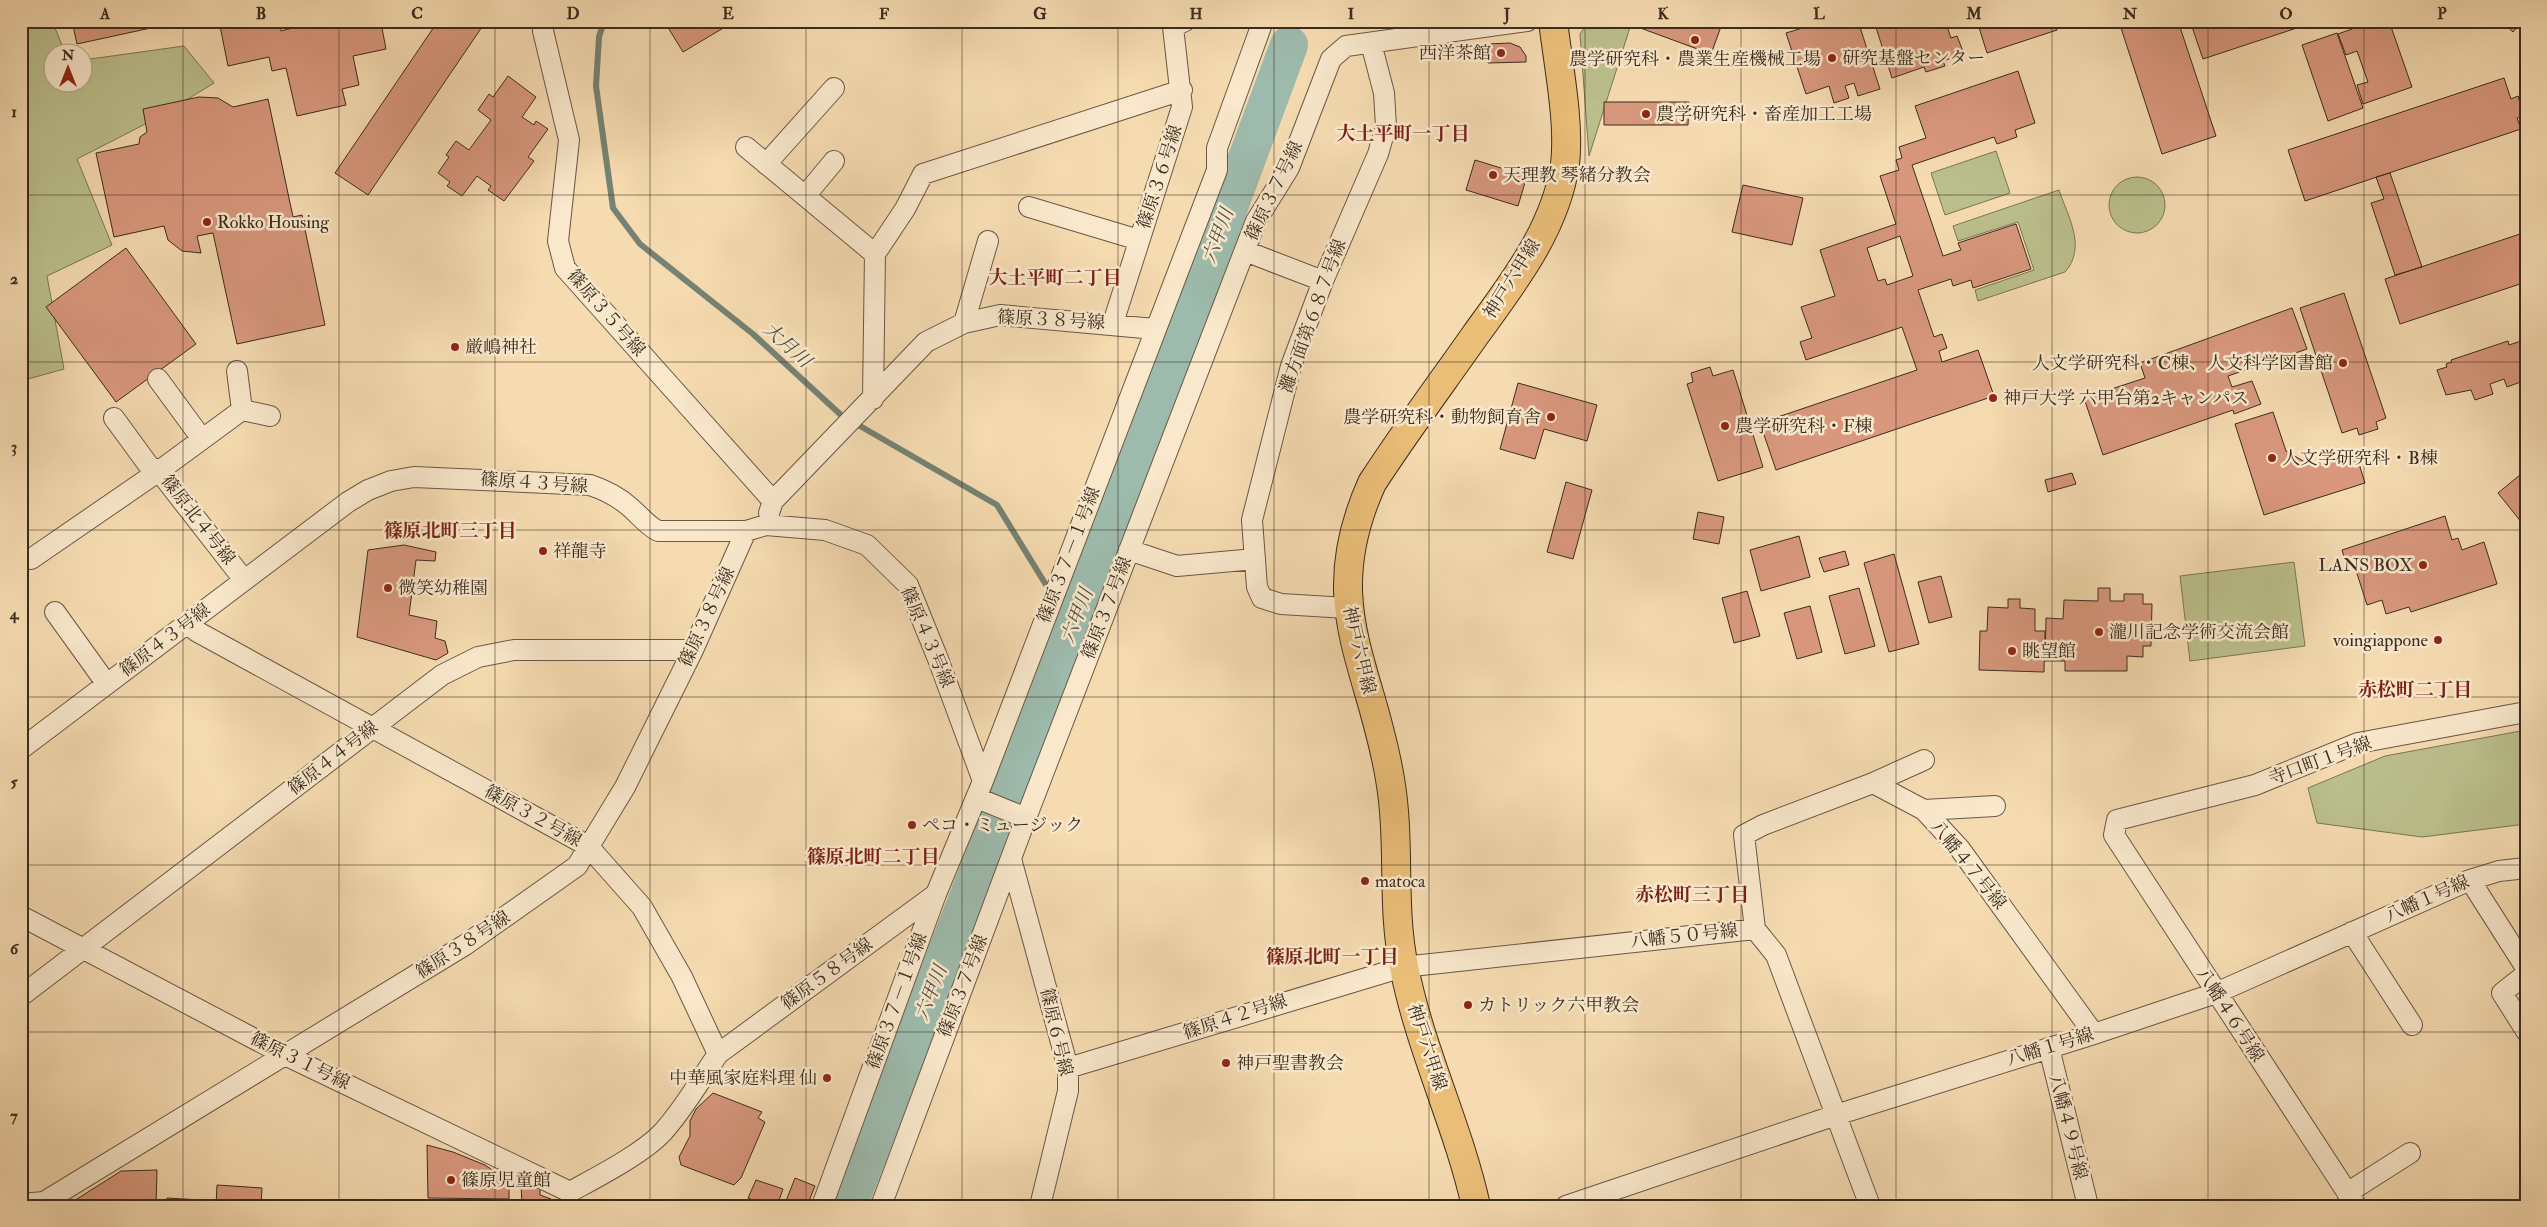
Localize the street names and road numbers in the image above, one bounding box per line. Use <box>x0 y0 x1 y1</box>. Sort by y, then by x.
street label: 篠原３６号線 <box>1132 122 1188 232</box>
street label: 篠原３７号線 <box>1240 137 1308 245</box>
street label: 神戸六甲線 <box>1478 235 1546 323</box>
street label: 灘方面第６８７号線 <box>1274 236 1352 396</box>
street label: 篠原３５号線 <box>562 265 650 361</box>
street label: 篠原３８号線 <box>996 306 1106 334</box>
street label: 篠原４３号線 <box>479 468 589 498</box>
street label: 篠原北４号線 <box>156 470 240 570</box>
street label: 篠原３７－１号線 <box>1032 484 1106 626</box>
street label: 篠原３７号線 <box>1077 553 1137 663</box>
street label: 篠原３８号線 <box>674 563 740 671</box>
street label: 篠原４３号線 <box>895 583 959 691</box>
street label: 篠原４３号線 <box>115 598 215 682</box>
street label: 神戸六甲線 <box>1338 604 1380 696</box>
street label: 篠原４４号線 <box>283 716 383 800</box>
street label: 寺口町１号線 <box>2265 732 2375 790</box>
street label: 篠原３２号線 <box>480 780 586 852</box>
street label: 八幡４７号線 <box>1925 816 2011 914</box>
street label: 八幡１号線 <box>2381 870 2473 928</box>
street label: 篠原３８号線 <box>411 906 515 984</box>
street label: 八幡５０号線 <box>1629 919 1739 953</box>
street label: 篠原３７－１号線 <box>862 929 932 1073</box>
street label: 篠原３７号線 <box>933 931 993 1041</box>
street label: 篠原５８号線 <box>777 933 877 1015</box>
street label: 八幡４６号線 <box>2191 963 2269 1067</box>
street label: 篠原６号線 <box>1035 986 1077 1078</box>
street label: 篠原４２号線 <box>1180 989 1290 1045</box>
street label: 神戸六甲線 <box>1402 1001 1452 1093</box>
street label: 八幡１号線 <box>2004 1023 2096 1071</box>
street label: 篠原３１号線 <box>246 1027 354 1095</box>
street label: 八幡４９号線 <box>2044 1072 2092 1182</box>

